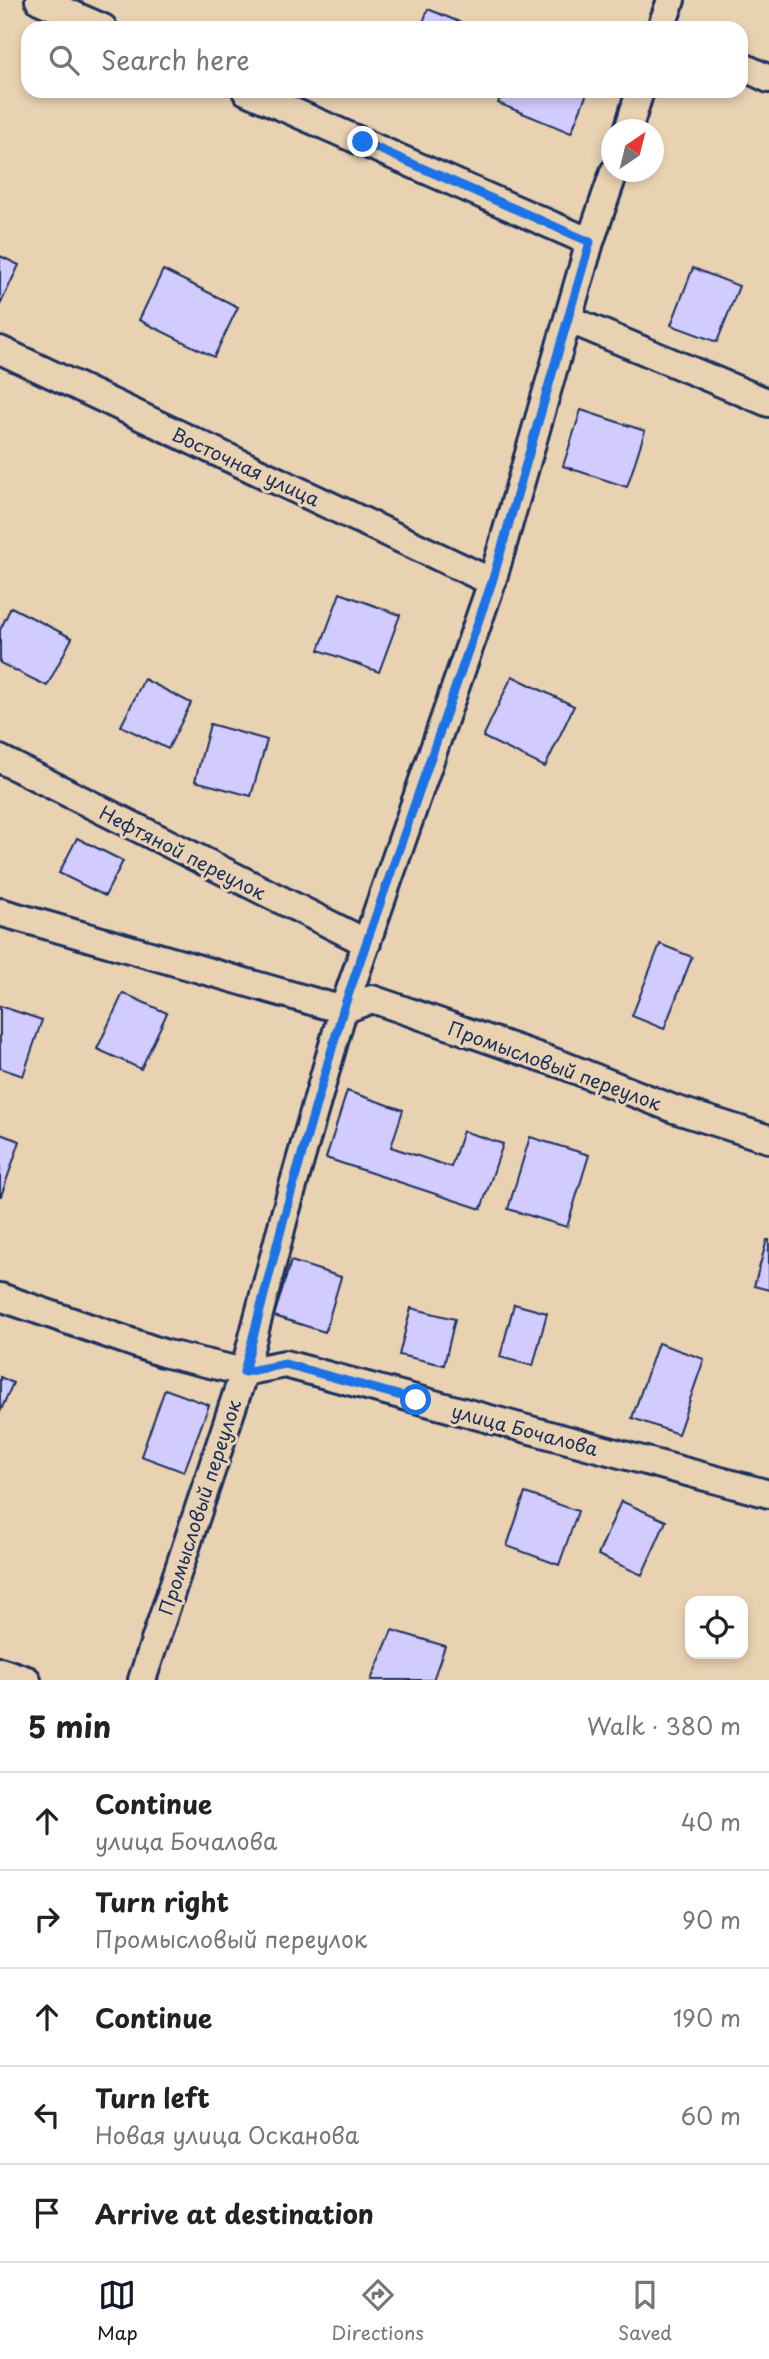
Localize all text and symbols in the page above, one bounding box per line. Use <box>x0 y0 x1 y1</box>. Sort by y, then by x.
search box <box>21 21 748 98</box>
text: Search here <box>101 40 250 79</box>
icon: search <box>45 41 83 79</box>
north arrow <box>601 119 664 182</box>
route end <box>347 126 378 157</box>
street label: Восточная улица <box>167 419 325 513</box>
street label: Нефтяной переулок <box>95 798 272 906</box>
street label: Промысловый переулок <box>444 1013 666 1117</box>
route start <box>400 1384 431 1415</box>
street label: Промысловый переулок <box>151 1395 247 1618</box>
street label: улица Бочалова <box>449 1396 601 1462</box>
map controls <box>685 1596 748 1659</box>
button: locate <box>685 1596 748 1659</box>
text: 5 min <box>28 1703 111 1748</box>
text: Walk · 380 m <box>587 1708 741 1743</box>
text: Continue <box>95 1784 212 1823</box>
icon: ahead <box>28 1802 66 1840</box>
text: 40 m <box>681 1804 741 1839</box>
text: улица Бочалова <box>95 1823 277 1858</box>
text: Turn right <box>95 1882 229 1921</box>
icon: right <box>28 1900 66 1938</box>
text: 90 m <box>682 1902 741 1937</box>
text: Промысловый переулок <box>95 1921 367 1956</box>
icon: ahead <box>28 1998 66 2036</box>
text: Continue <box>95 1998 212 2037</box>
text: 190 m <box>673 2000 741 2035</box>
text: Turn left <box>95 2078 210 2117</box>
icon: left <box>28 2096 66 2134</box>
text: 60 m <box>681 2098 741 2133</box>
text: Новая улица Осканова <box>95 2117 359 2152</box>
icon: arrive <box>28 2194 66 2232</box>
text: Arrive at destination <box>95 2194 374 2233</box>
tab: Map <box>97 2276 138 2346</box>
tab: Directions <box>332 2276 424 2346</box>
tab: Saved <box>618 2276 672 2346</box>

